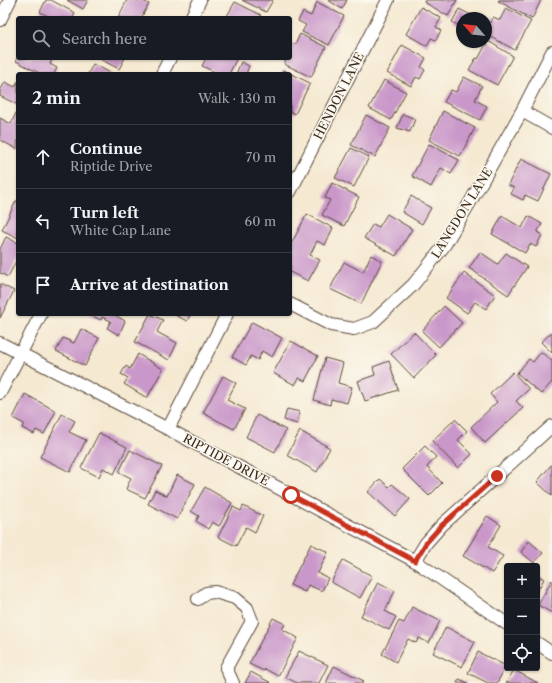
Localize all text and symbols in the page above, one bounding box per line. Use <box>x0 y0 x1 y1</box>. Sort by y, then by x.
north arrow <box>456 12 492 48</box>
search box <box>16 16 292 60</box>
icon: search <box>30 27 52 49</box>
text: Search here <box>62 29 147 48</box>
street label: HENDON LANE <box>310 50 367 142</box>
text: 2 min <box>32 88 81 108</box>
text: Walk · 130 m <box>198 90 276 106</box>
text: Continue <box>70 139 142 158</box>
icon: ahead <box>32 146 54 168</box>
text: 70 m <box>246 149 276 165</box>
text: Riptide Drive <box>70 158 152 174</box>
street label: LANGDON LANE <box>428 165 495 261</box>
text: Turn left <box>70 203 139 222</box>
icon: left <box>32 210 54 232</box>
text: 60 m <box>245 213 276 229</box>
text: White Cap Lane <box>70 222 171 238</box>
icon: arrive <box>32 274 54 296</box>
text: Arrive at destination <box>70 275 229 294</box>
street label: RIPTIDE DRIVE <box>180 430 272 489</box>
route end <box>488 467 506 485</box>
route start <box>282 486 300 504</box>
map controls <box>504 563 540 671</box>
button: + <box>504 563 540 599</box>
button: − <box>504 599 540 635</box>
button: locate <box>504 635 540 671</box>

